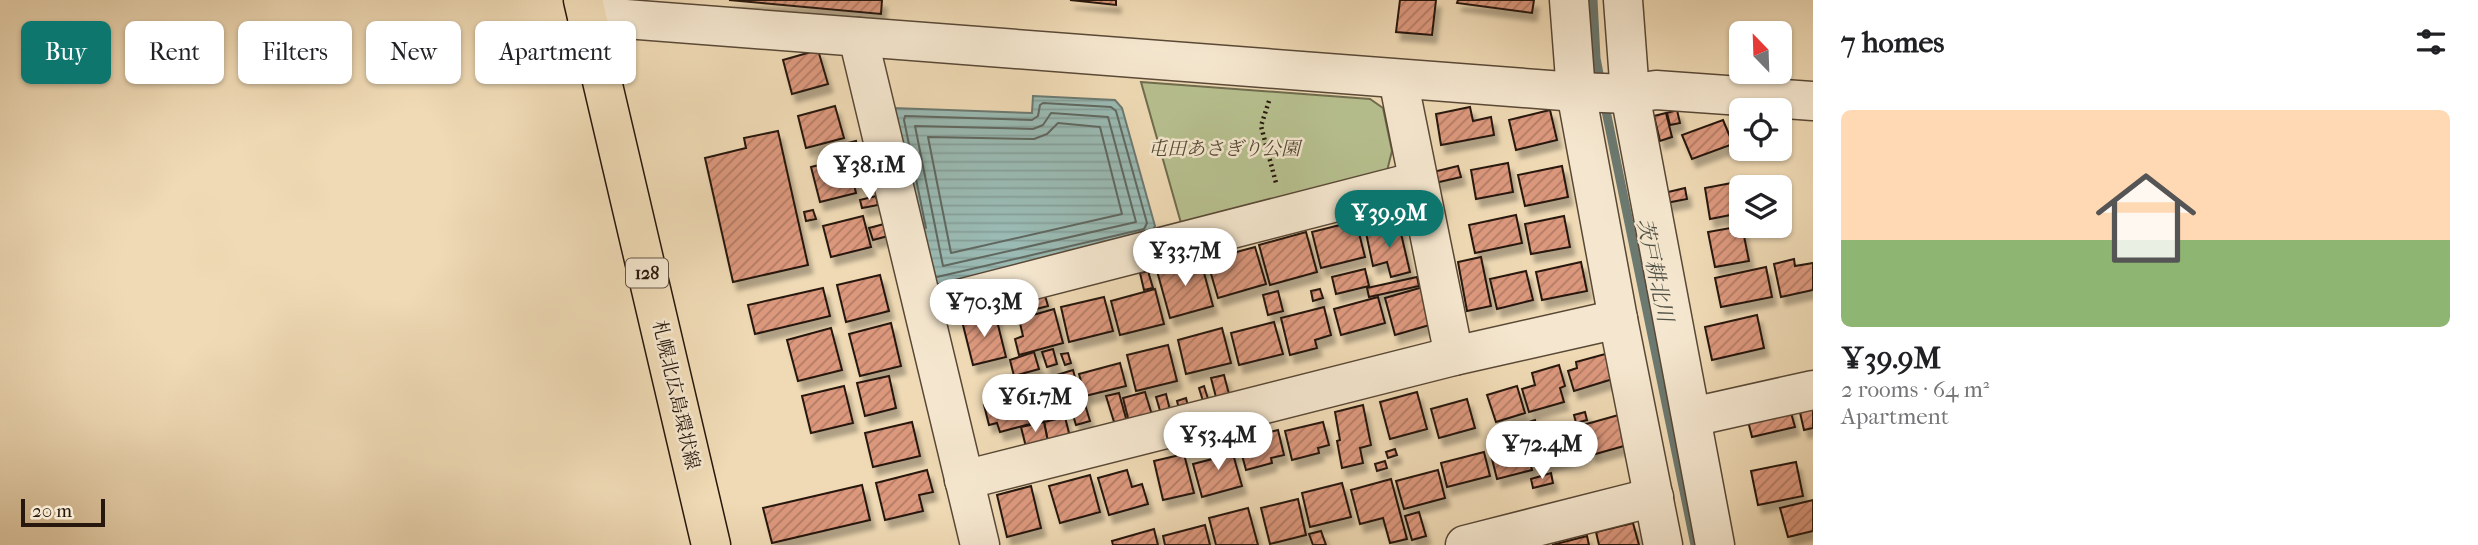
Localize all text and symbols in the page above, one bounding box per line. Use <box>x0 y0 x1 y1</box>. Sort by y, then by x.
chip: Buy <box>21 21 111 84</box>
chip: Rent <box>125 21 224 84</box>
chip: Filters <box>238 21 352 84</box>
chip: New <box>366 21 461 84</box>
chip: Apartment <box>475 21 636 84</box>
north arrow <box>1729 21 1792 84</box>
map controls <box>1729 21 1792 238</box>
icon: filters <box>2412 23 2450 61</box>
text: 7 homes <box>1841 25 1944 60</box>
button: locate <box>1729 98 1792 161</box>
park label: 屯田あさぎり公園 <box>1148 138 1303 160</box>
pin: ¥38.1M <box>812 142 926 202</box>
text: ¥38.1M <box>833 151 905 178</box>
icon: home <box>2083 155 2209 281</box>
button: layers <box>1729 175 1792 238</box>
pin: ¥39.9M <box>1332 190 1446 250</box>
text: ¥39.9M <box>1351 199 1427 226</box>
water label: 茨戸耕北川 <box>1632 216 1678 326</box>
pin: ¥33.7M <box>1128 229 1242 288</box>
text: ¥33.7M <box>1149 237 1221 264</box>
road number: 128 <box>626 258 668 288</box>
pin: ¥70.3M <box>927 280 1041 339</box>
text: ¥70.3M <box>946 288 1022 315</box>
street label: 札幌北広島環状線 <box>648 318 704 472</box>
text: ¥39.9M <box>1841 341 1941 376</box>
pin: ¥61.7M <box>978 374 1092 434</box>
text: 2 rooms · 64 m² <box>1841 376 1989 403</box>
text: ¥61.7M <box>998 383 1072 410</box>
text: Apartment <box>1841 403 1949 430</box>
pin: ¥53.4M <box>1161 412 1275 472</box>
text: ¥53.4M <box>1180 421 1256 448</box>
pin: ¥72.4M <box>1485 421 1599 481</box>
text: ¥72.4M <box>1502 430 1582 457</box>
scale bar <box>21 496 105 528</box>
text: 20 m <box>32 500 72 522</box>

